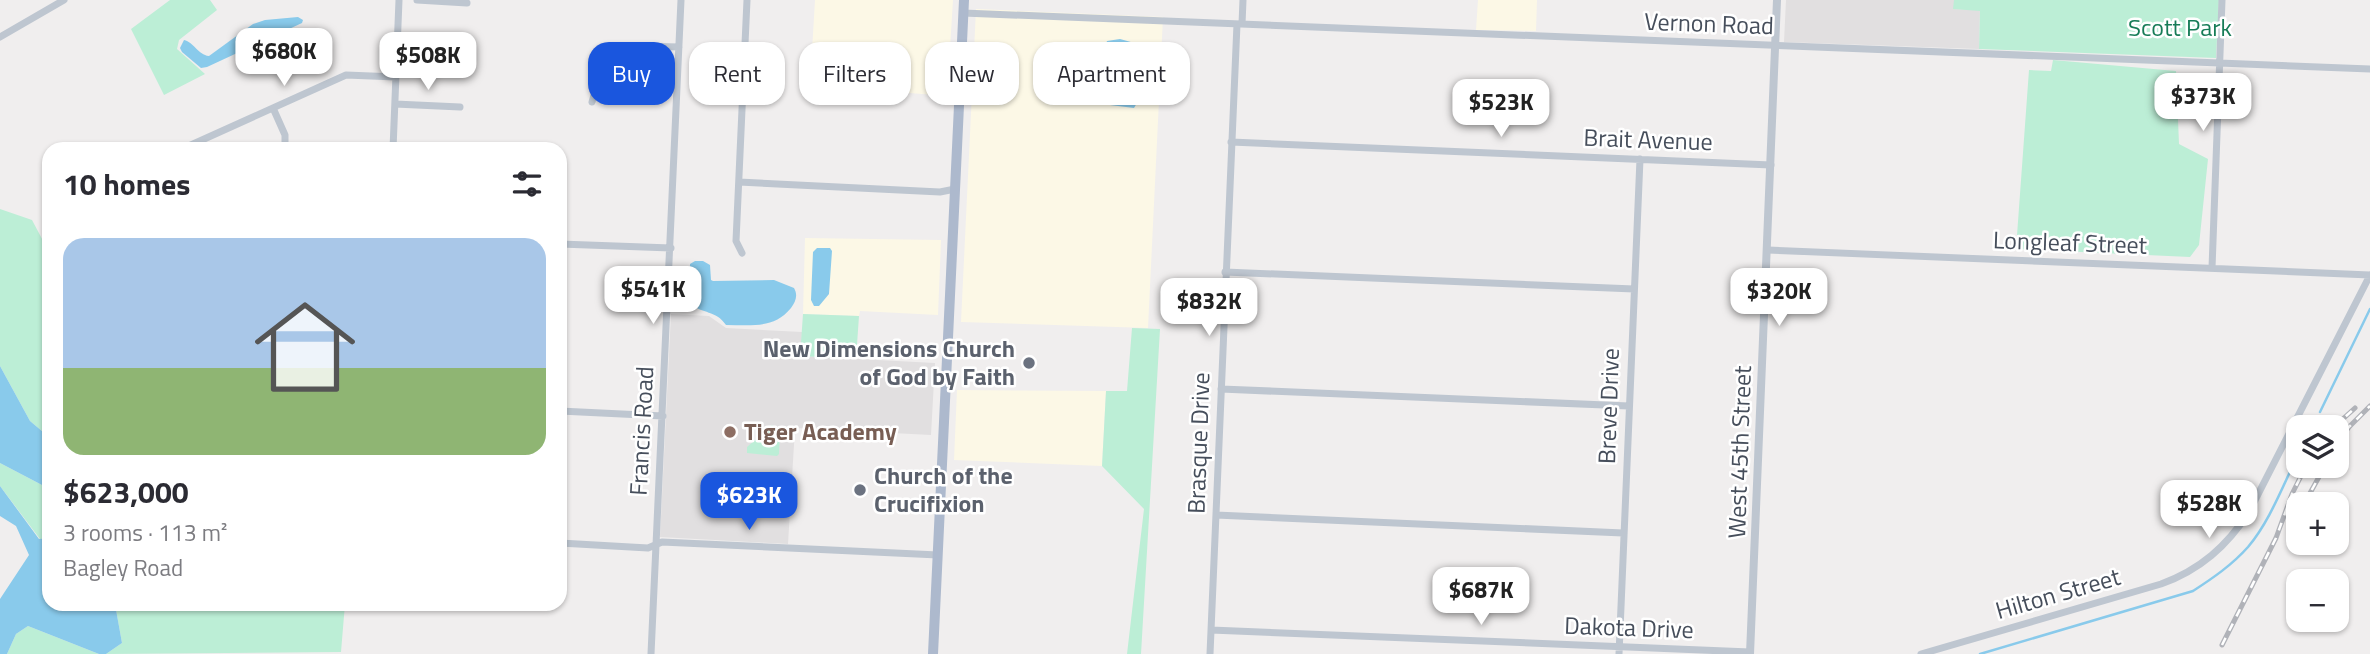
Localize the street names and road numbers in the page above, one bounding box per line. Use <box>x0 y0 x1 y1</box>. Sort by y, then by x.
street label: Vernon Road <box>1644 3 1774 43</box>
street label: Brait Avenue <box>1583 119 1713 159</box>
street label: Longleaf Street <box>1992 221 2148 263</box>
street label: Breve Drive <box>1588 347 1628 465</box>
street label: West 45th Street <box>1718 364 1760 539</box>
street label: Francis Road <box>620 365 662 497</box>
street label: Brasque Drive <box>1178 372 1218 514</box>
street label: Hilton Street <box>1991 558 2125 628</box>
street label: Dakota Drive <box>1564 607 1694 647</box>

